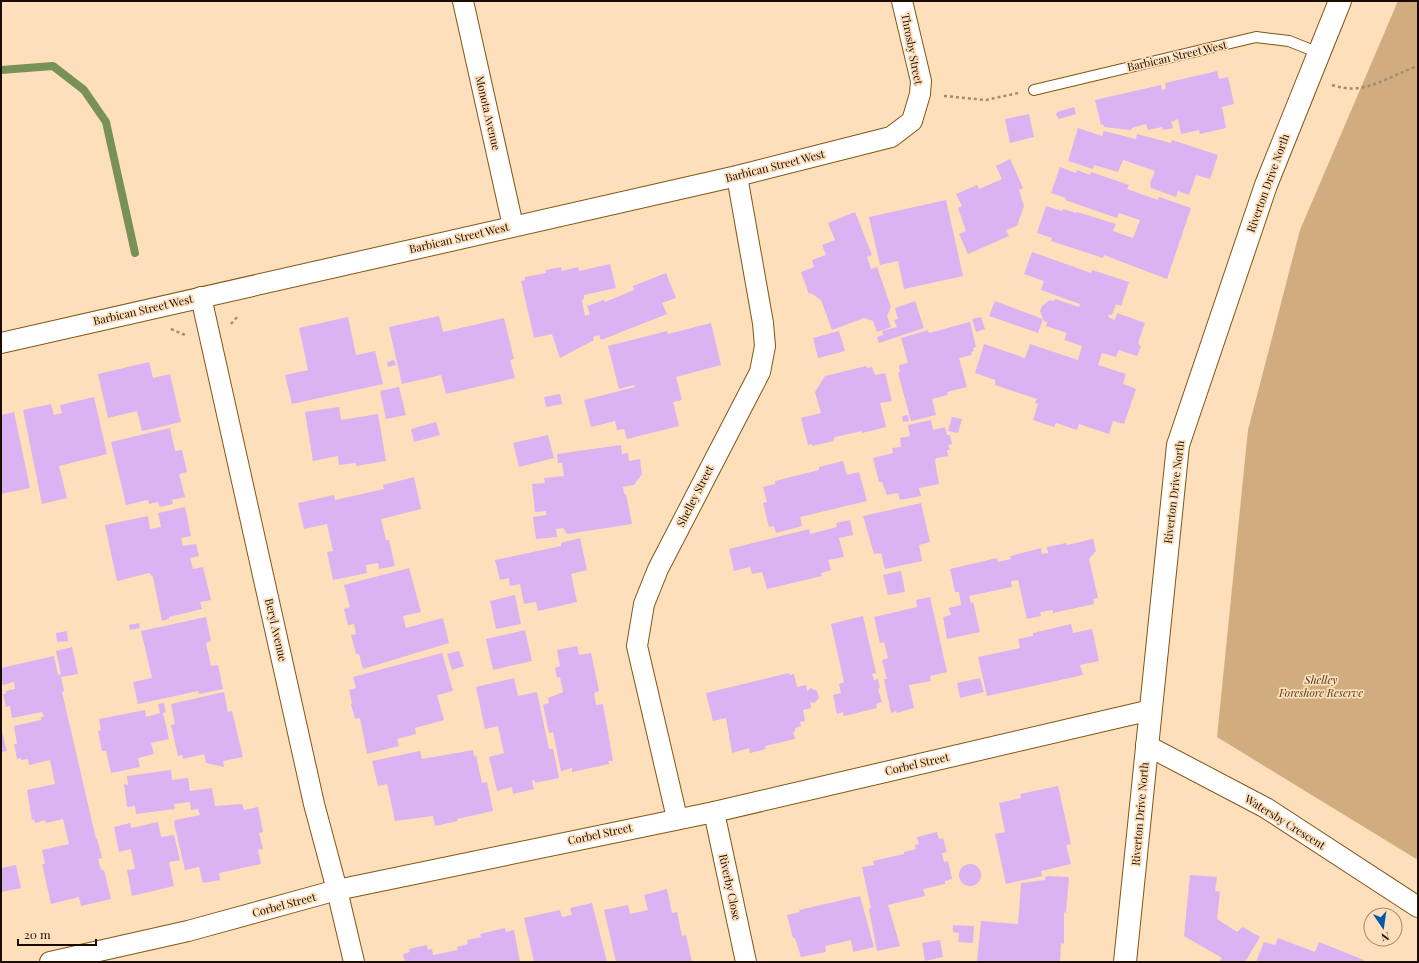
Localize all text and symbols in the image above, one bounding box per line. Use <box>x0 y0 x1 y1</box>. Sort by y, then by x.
street label: Throsby Street <box>898 12 927 86</box>
street label: Barbican Street West <box>1126 37 1228 74</box>
street label: Monota Avenue <box>473 74 504 152</box>
street label: Riverton Drive North <box>1243 131 1293 234</box>
street label: Barbican Street West <box>724 146 826 185</box>
street label: Barbican Street West <box>408 219 510 256</box>
street label: Barbican Street West <box>92 291 194 328</box>
street label: Riverton Drive North <box>1160 439 1187 544</box>
street label: Shelley Street <box>673 462 717 529</box>
street label: Beryl Avenue <box>262 597 291 663</box>
park label: Shelley Foreshore Reserve <box>1278 672 1363 700</box>
street label: Corbel Street <box>883 749 951 778</box>
street label: Riverton Drive North <box>1128 761 1152 866</box>
street label: Watersby Crescent <box>1241 790 1328 852</box>
street label: Corbel Street <box>566 819 634 848</box>
street label: Riverby Close <box>716 853 745 922</box>
street label: Corbel Street <box>250 889 318 920</box>
north arrow <box>1363 907 1403 947</box>
scale bar <box>18 921 96 947</box>
text: 20 m <box>24 926 51 942</box>
text: N <box>1380 929 1391 945</box>

